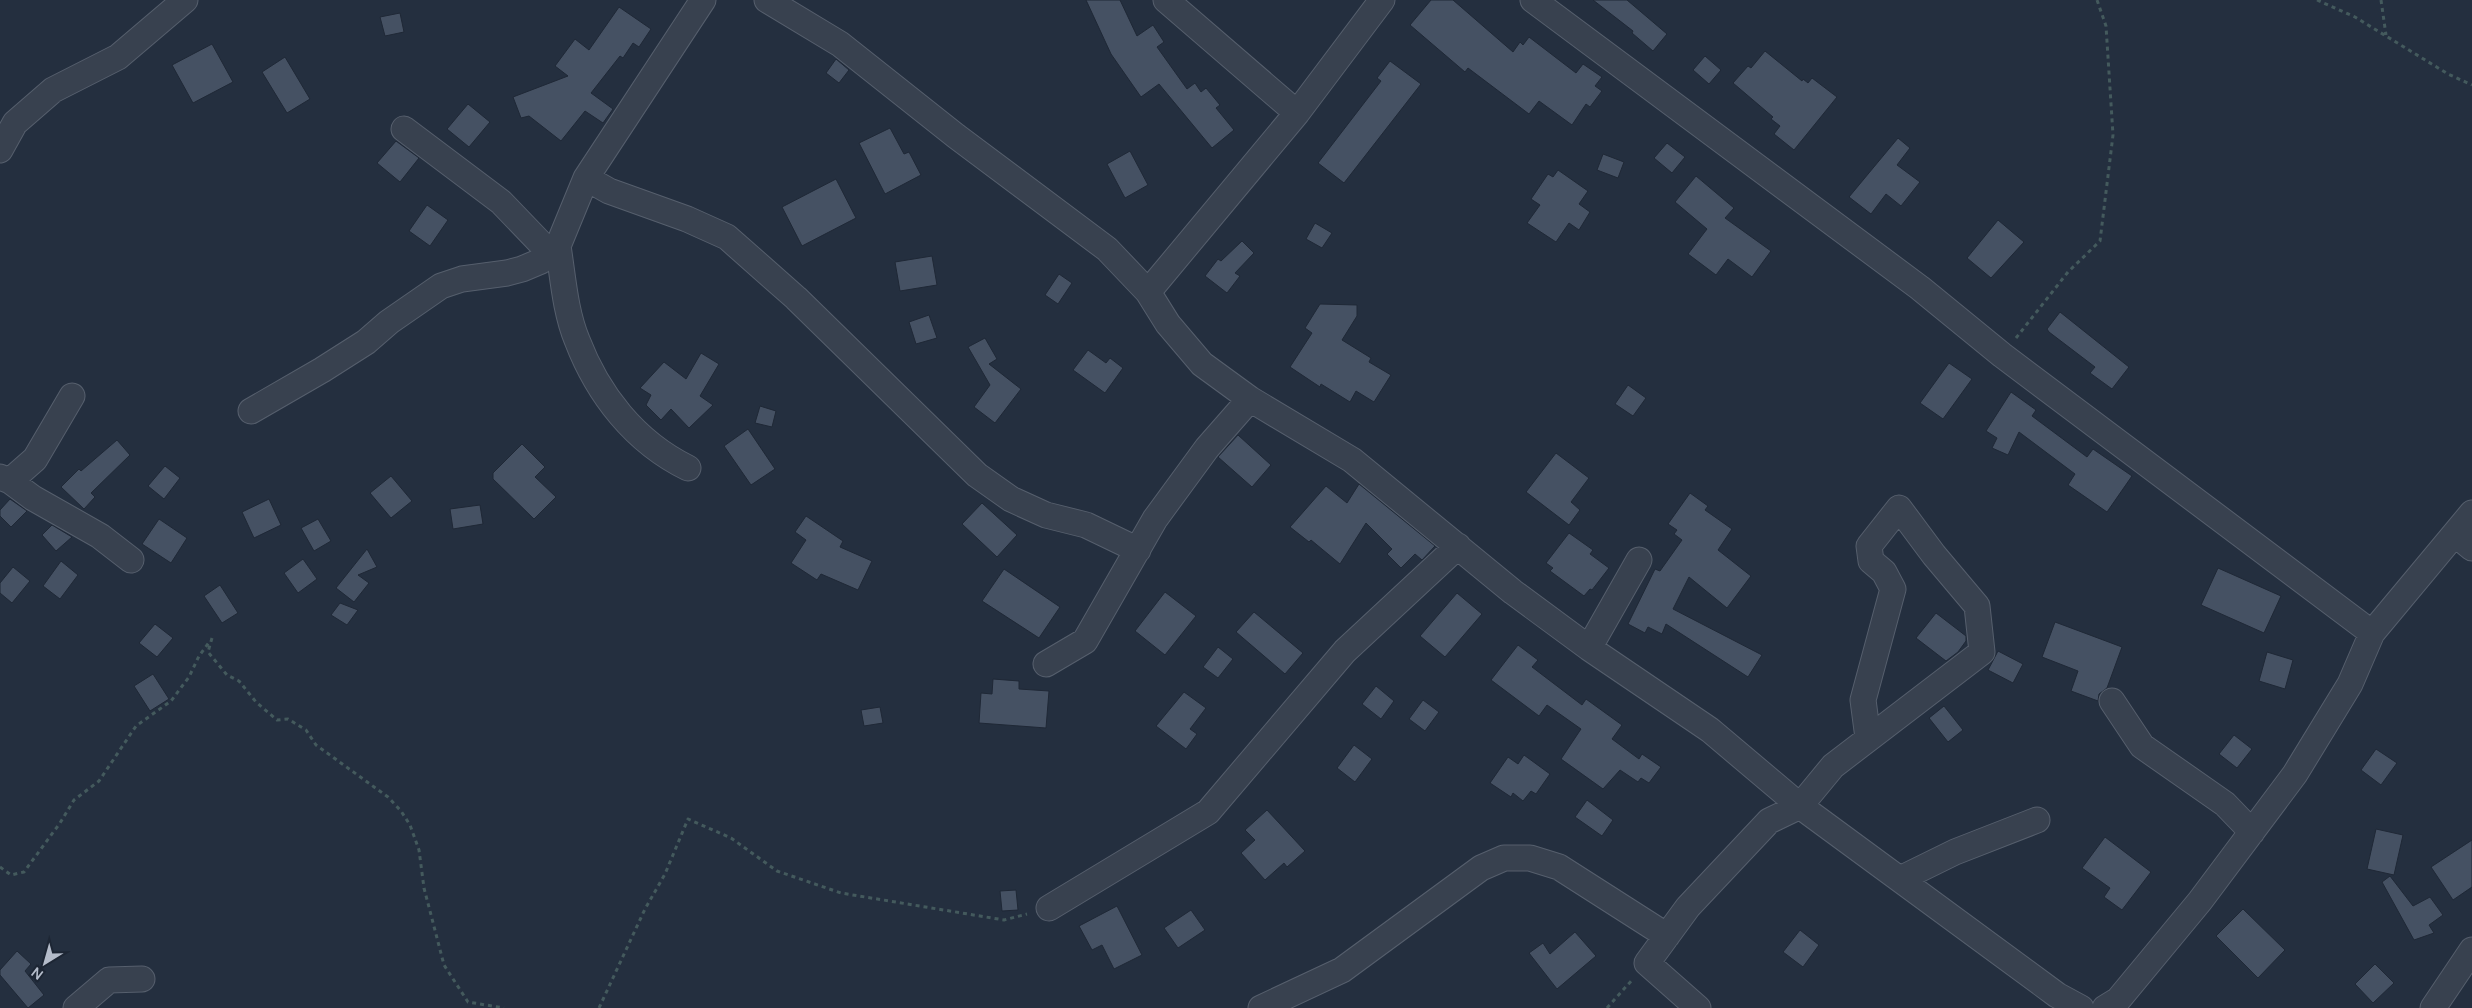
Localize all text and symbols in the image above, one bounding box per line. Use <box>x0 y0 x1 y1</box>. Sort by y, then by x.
north arrow <box>20 938 70 988</box>
text: N <box>27 963 47 984</box>

